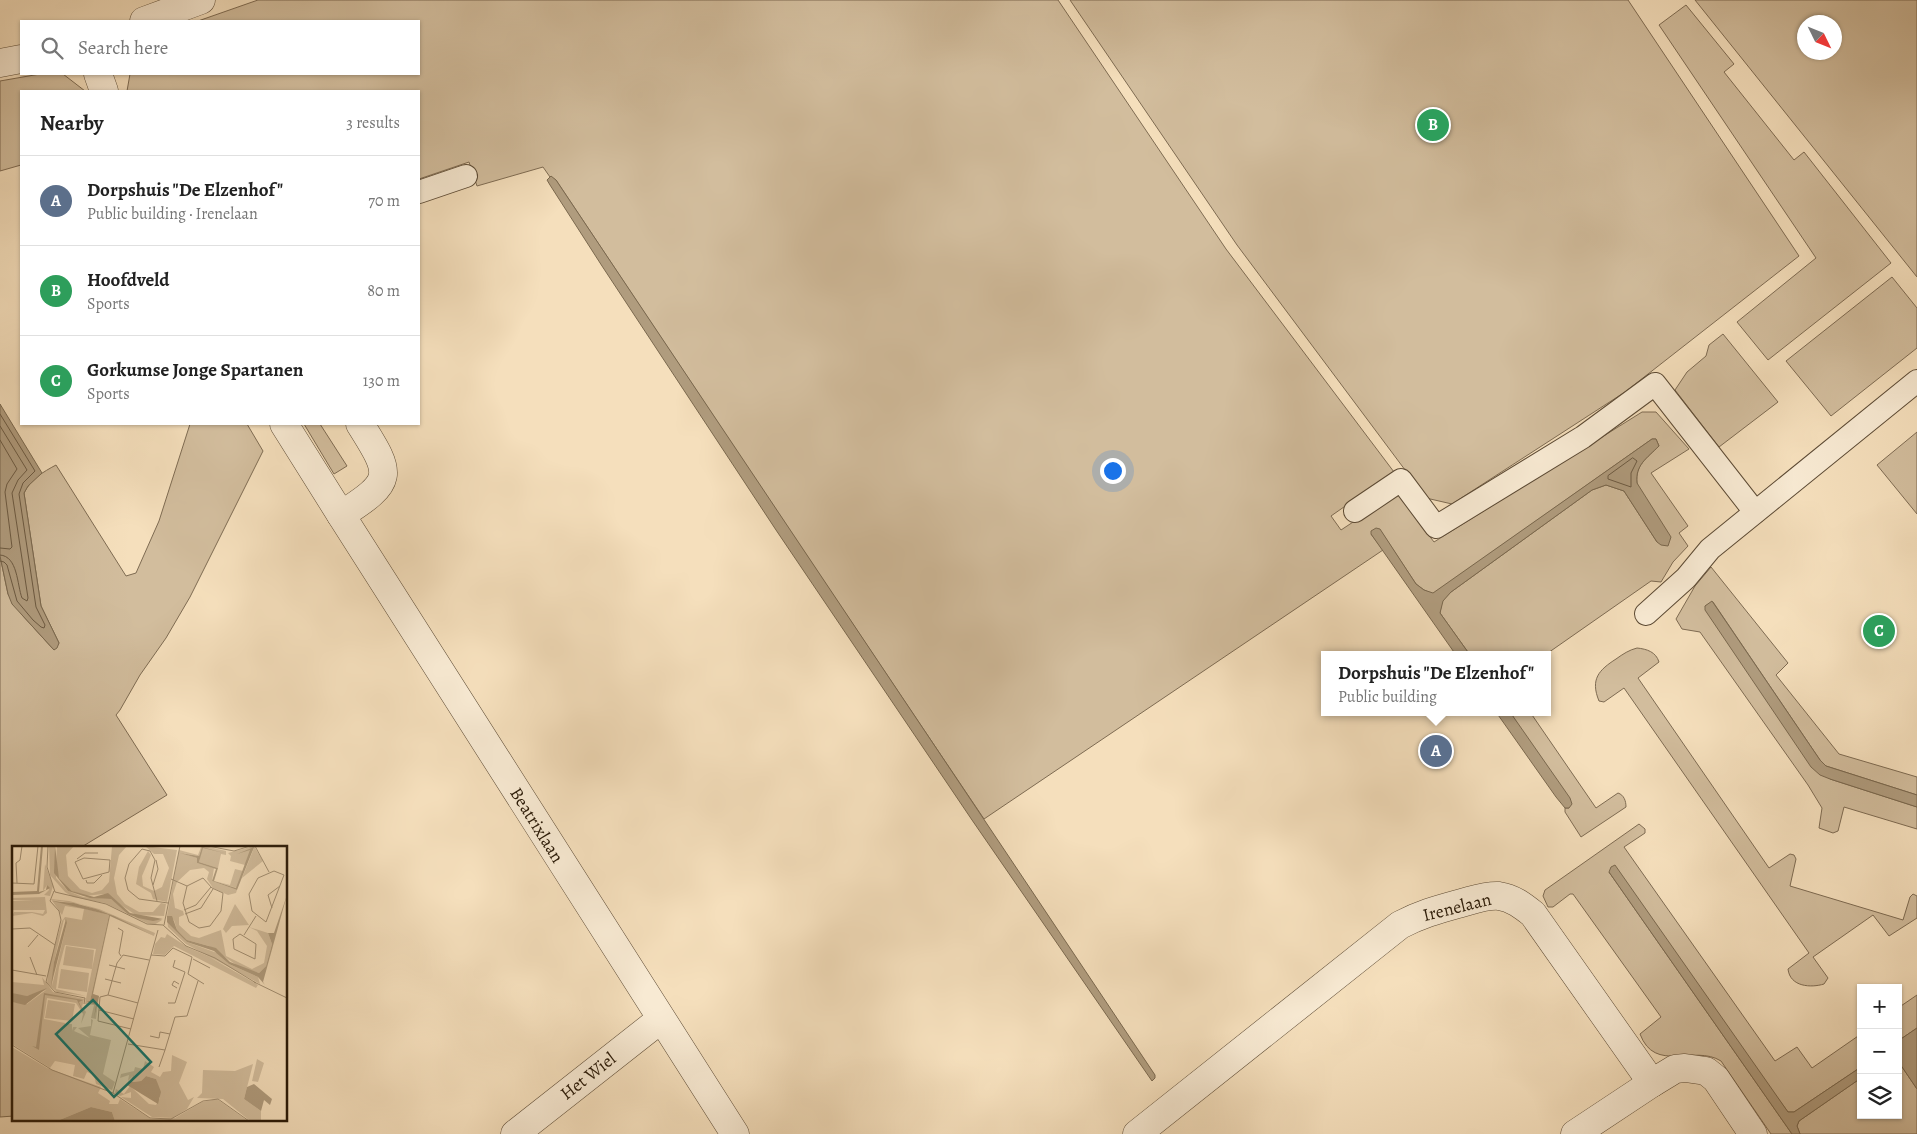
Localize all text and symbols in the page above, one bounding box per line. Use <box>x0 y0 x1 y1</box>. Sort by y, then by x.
north arrow <box>1797 15 1842 60</box>
search box <box>20 20 420 75</box>
icon: search <box>38 34 66 62</box>
text: Search here <box>78 35 168 61</box>
pin: B <box>1417 106 1449 144</box>
text: Nearby <box>40 109 103 137</box>
text: 3 results <box>346 112 400 134</box>
text: Dorpshuis "De Elzenhof" <box>87 177 283 203</box>
text: A <box>51 190 61 212</box>
text: 70 m <box>368 190 400 212</box>
text: Public building · Irenelaan <box>87 203 258 225</box>
text: Hoofdveld <box>87 267 169 293</box>
text: B <box>51 280 61 302</box>
text: 80 m <box>367 280 400 302</box>
text: Sports <box>87 293 130 315</box>
text: Gorkumse Jonge Spartanen <box>87 357 303 383</box>
text: C <box>51 370 61 392</box>
text: 130 m <box>363 370 400 392</box>
text: Sports <box>87 383 130 405</box>
your location <box>1100 458 1126 484</box>
pin: C <box>1863 612 1895 650</box>
popup <box>1321 651 1551 716</box>
text: Dorpshuis "De Elzenhof" <box>1338 660 1534 686</box>
text: Public building <box>1338 686 1437 708</box>
pin: A <box>1420 732 1452 770</box>
street label: Beatrixlaan <box>504 783 570 867</box>
inset map <box>12 846 288 1122</box>
street label: Irenelaan <box>1420 887 1494 927</box>
map controls <box>1857 984 1902 1119</box>
button: + <box>1857 984 1902 1029</box>
button: − <box>1857 1029 1902 1074</box>
street label: Het Wiel <box>555 1046 621 1105</box>
button: layers <box>1857 1074 1902 1119</box>

